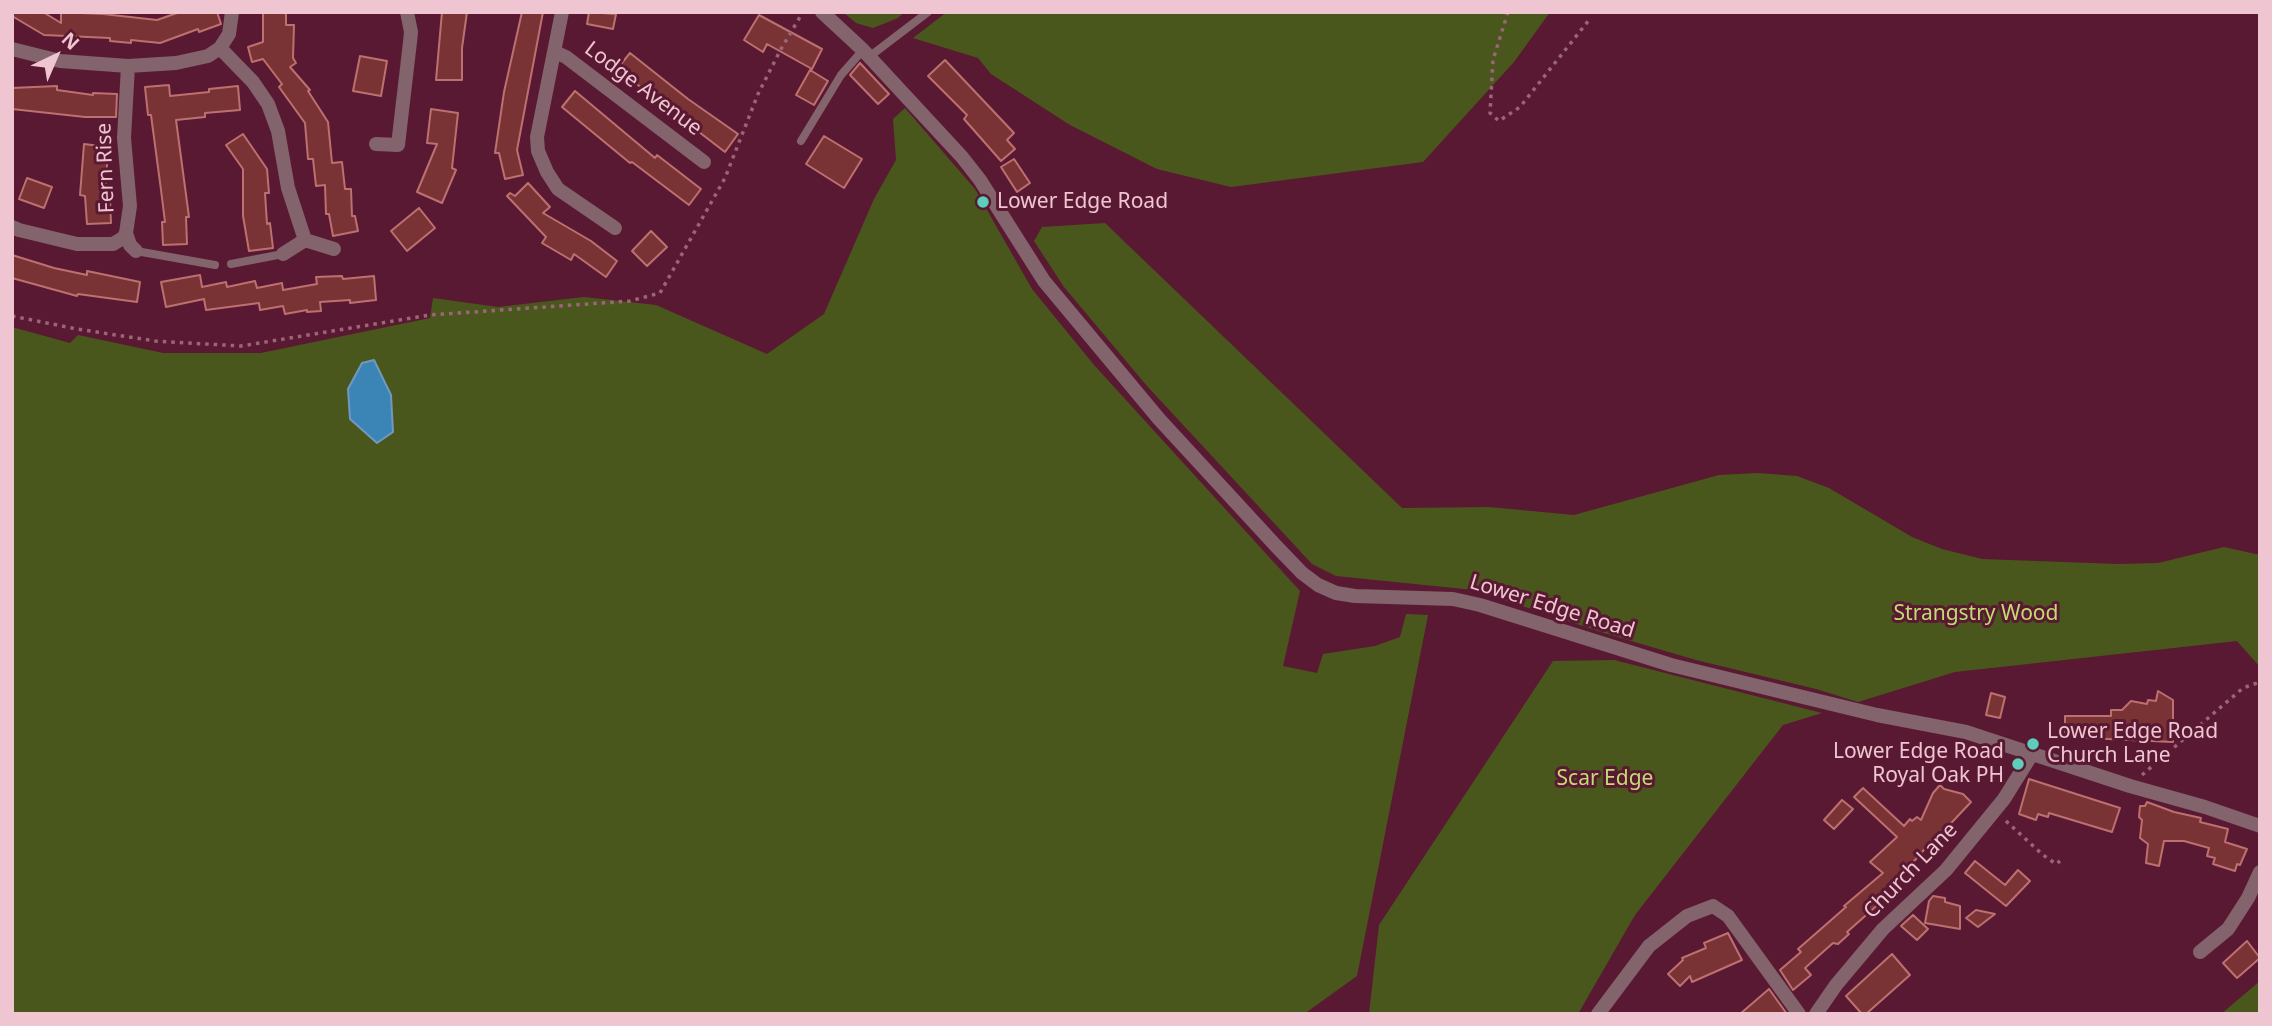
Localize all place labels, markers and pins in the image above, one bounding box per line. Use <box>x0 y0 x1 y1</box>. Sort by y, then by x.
place label: Lower Edge Road <box>997 189 1168 215</box>
marker: Lower Edge Road <box>975 194 991 210</box>
place label: Lower Edge Road Church Lane <box>2047 719 2218 769</box>
marker: Lower Edge Road Church Lane <box>2025 736 2041 752</box>
place label: Lower Edge Road Royal Oak PH <box>1833 739 2004 789</box>
marker: Lower Edge Road Royal Oak PH <box>2010 756 2026 772</box>

